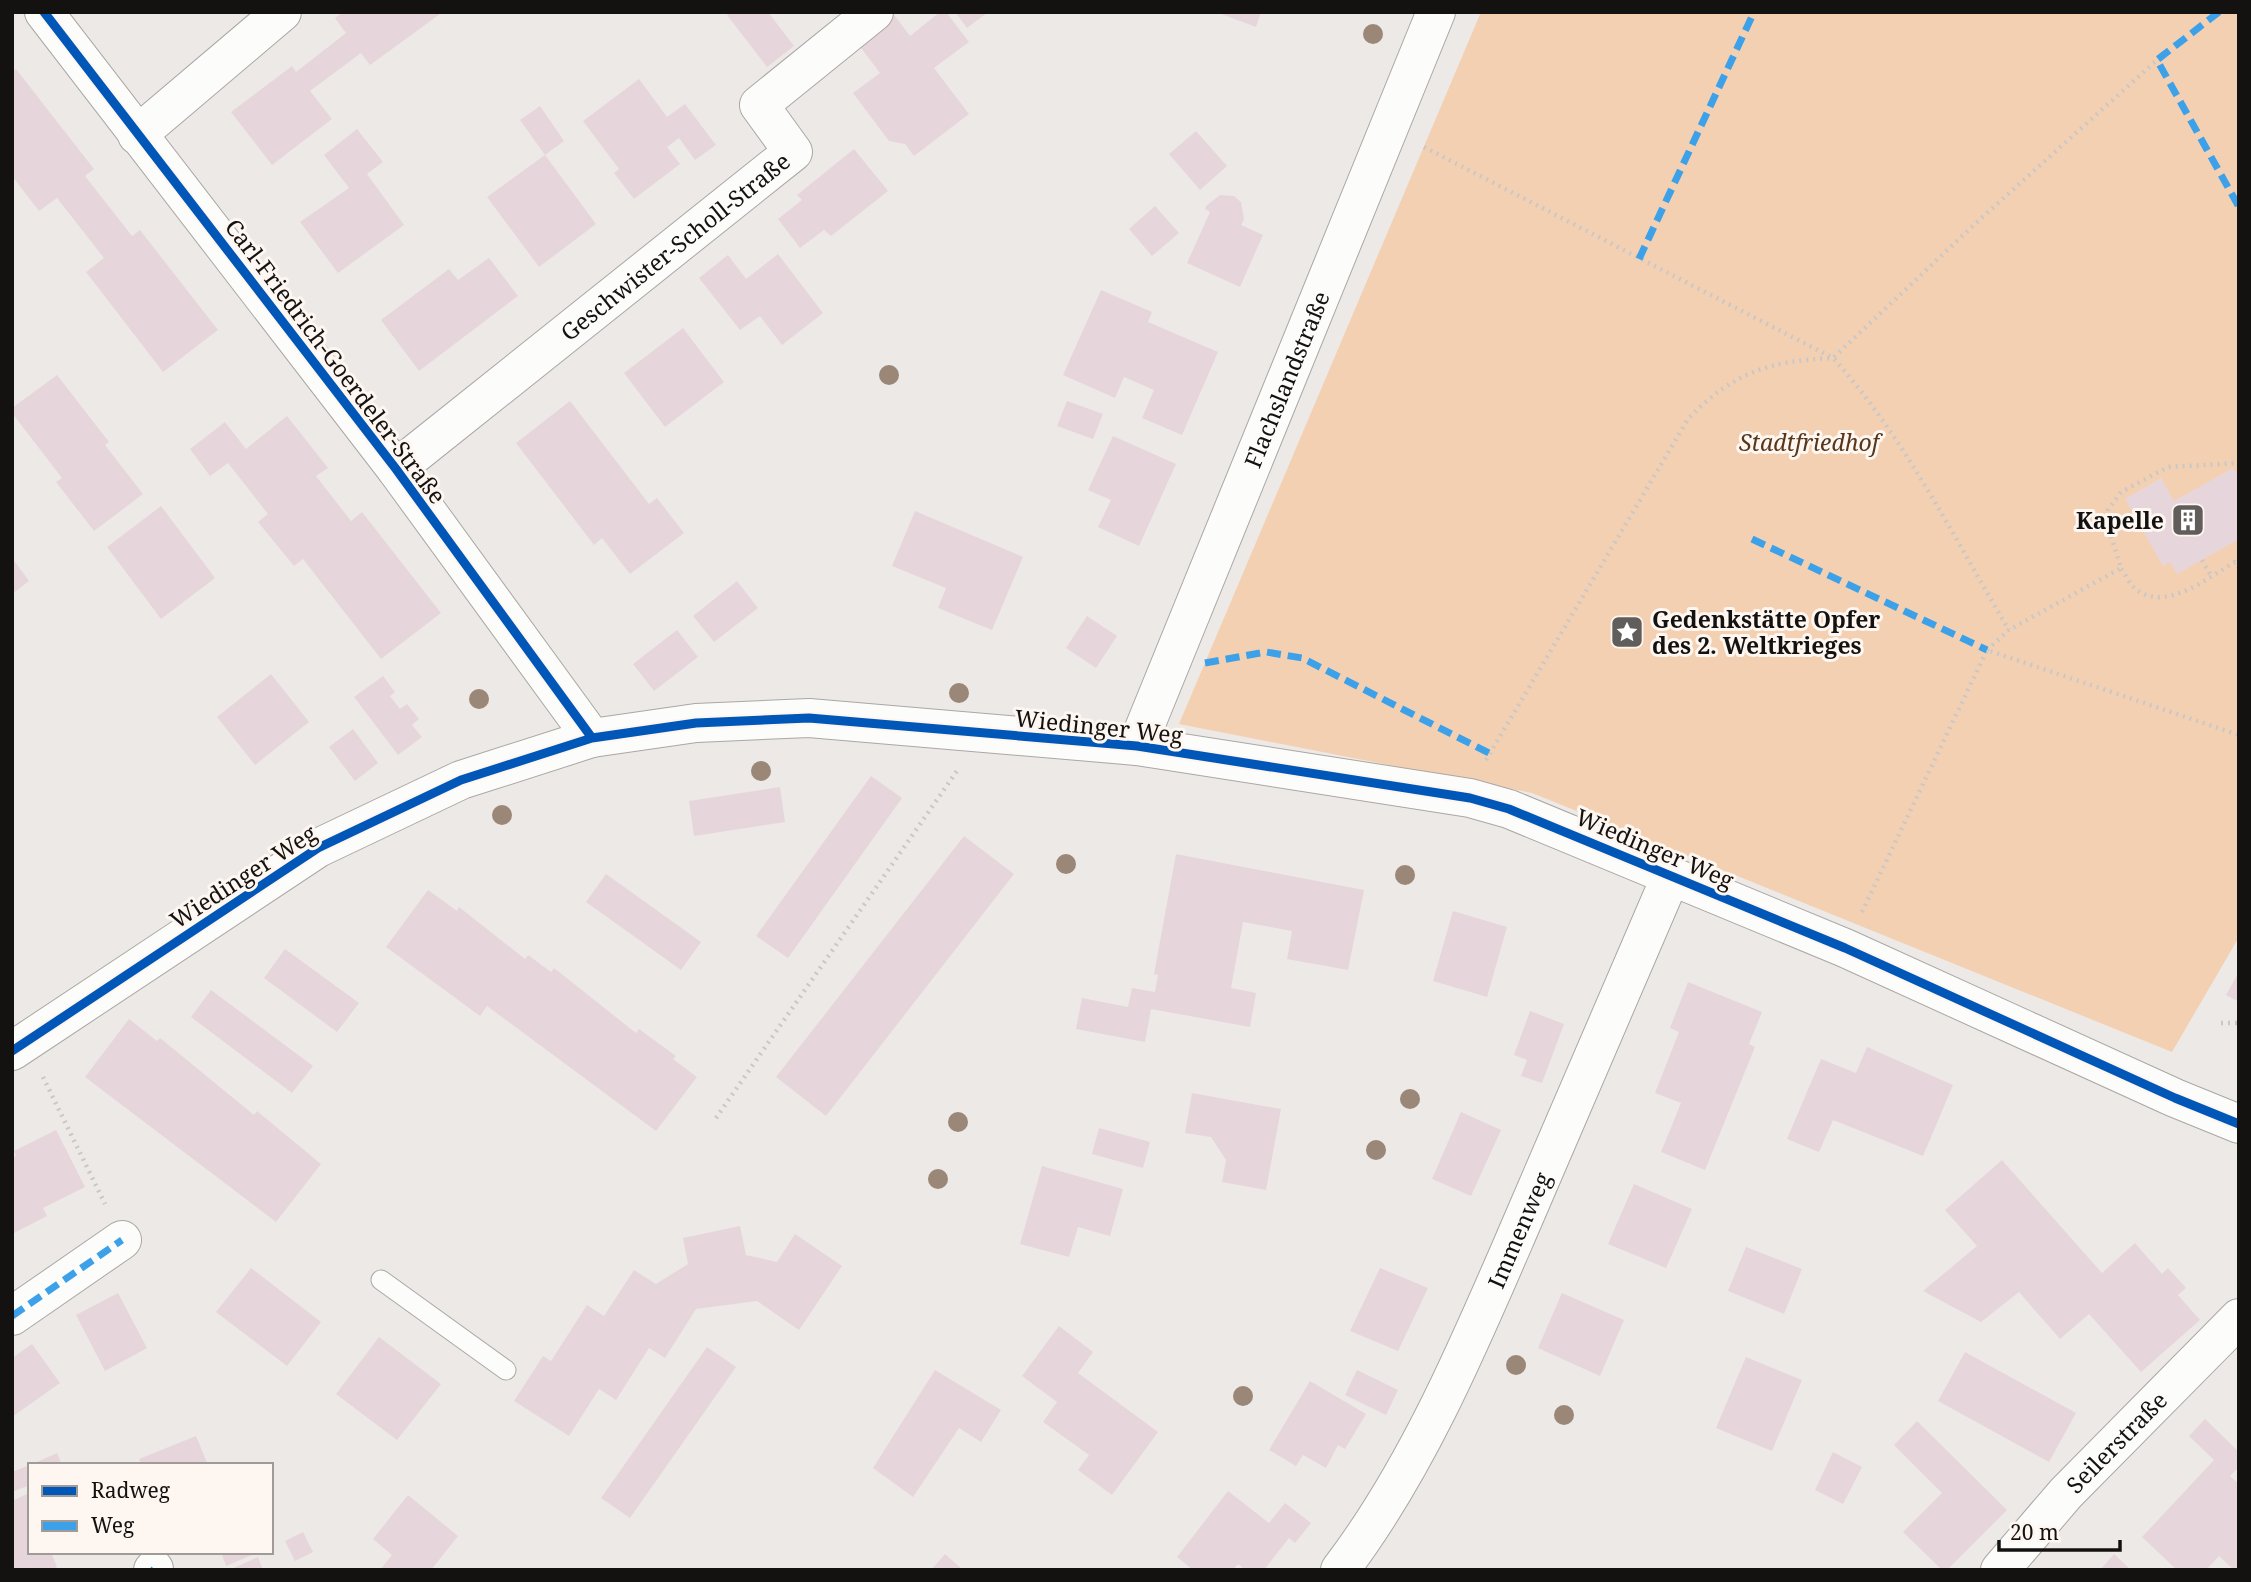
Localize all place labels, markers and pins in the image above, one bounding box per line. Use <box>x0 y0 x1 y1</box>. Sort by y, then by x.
building icon: Kapelle <box>2169 501 2207 539</box>
place label: Kapelle <box>2076 504 2164 536</box>
place label: Gedenkstätte Opfer des 2. Weltkrieges <box>1652 603 1880 661</box>
place icon: Gedenkstätte Opfer des 2. Weltkrieges <box>1608 613 1646 651</box>

